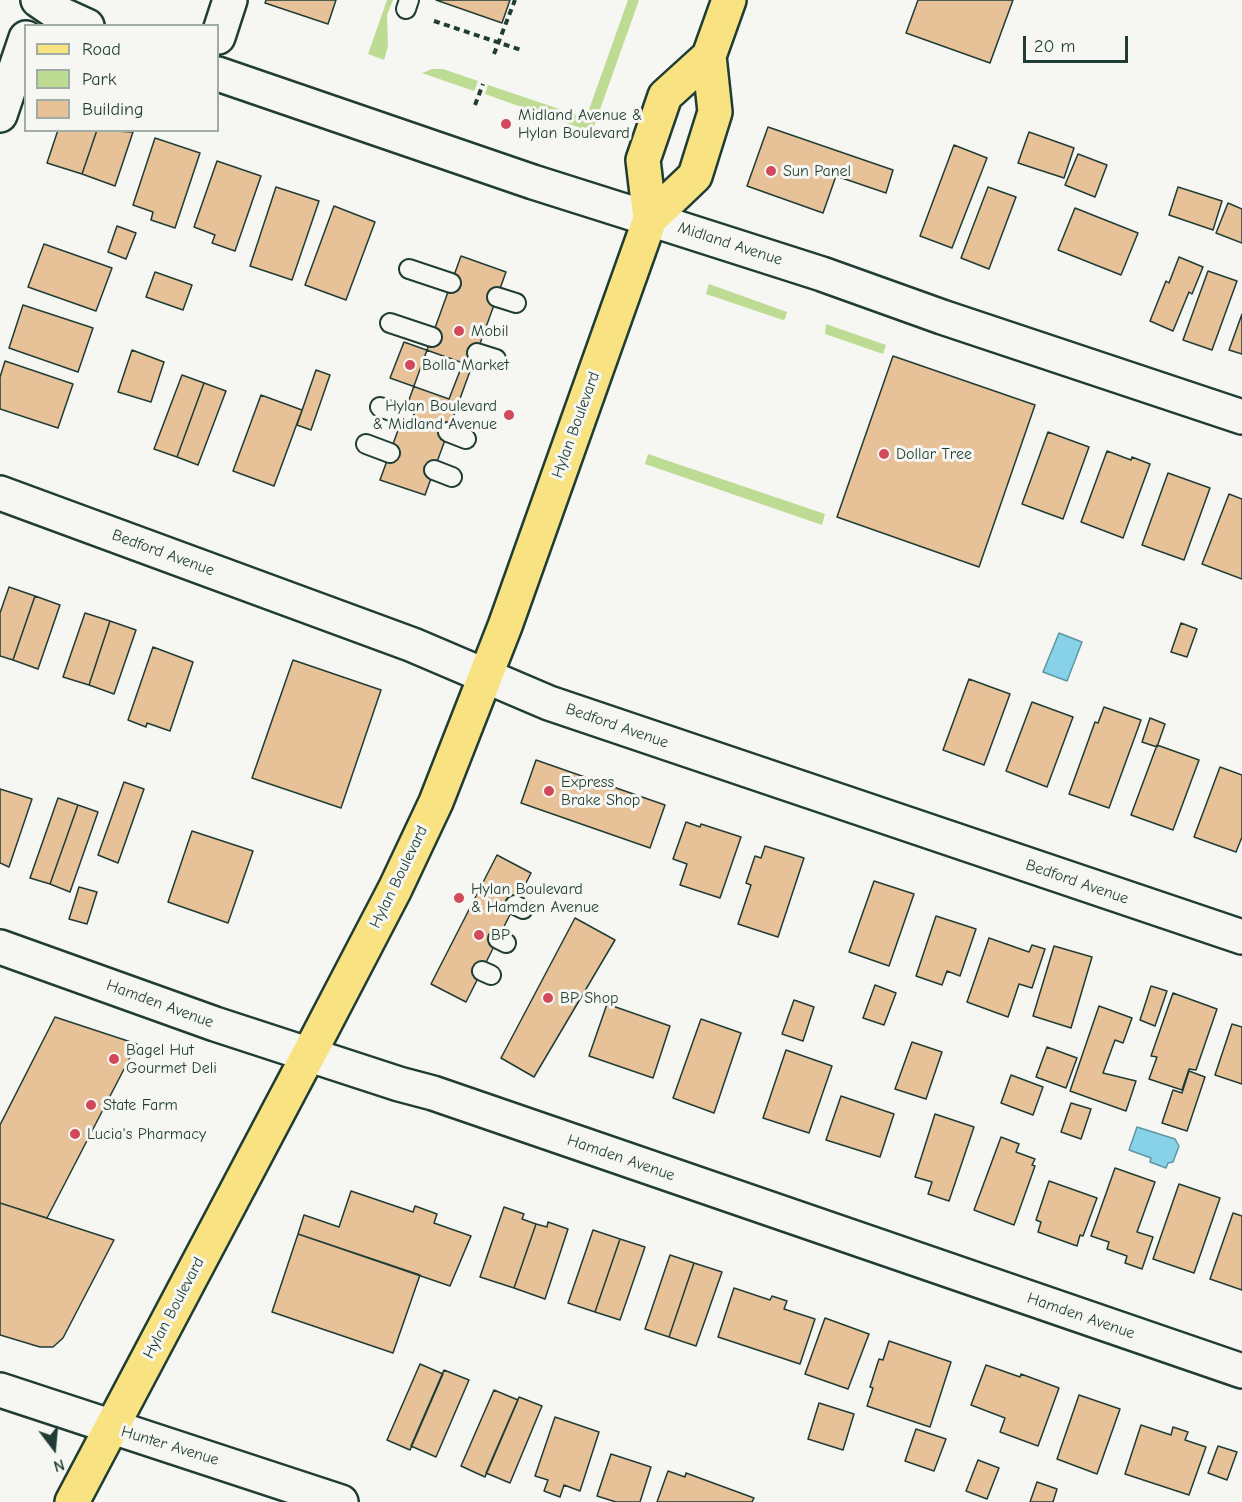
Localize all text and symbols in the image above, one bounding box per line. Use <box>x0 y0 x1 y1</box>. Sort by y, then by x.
legend <box>24 24 219 132</box>
scale bar <box>1026 24 1131 62</box>
text: 20 m <box>1034 36 1075 57</box>
text: Road <box>82 39 121 60</box>
text: Park <box>82 69 116 90</box>
text: Building <box>82 99 144 120</box>
place label: Midland Avenue & Hylan Boulevard <box>518 105 642 143</box>
marker: Midland Avenue & Hylan Boulevard <box>499 117 513 131</box>
place label: Sun Panel <box>783 161 851 181</box>
marker: Sun Panel <box>764 164 778 178</box>
street label: Midland Avenue <box>675 218 785 270</box>
place label: Mobil <box>471 321 509 341</box>
marker: Mobil <box>452 324 466 338</box>
place label: Bolla Market <box>422 355 509 375</box>
marker: Bolla Market <box>403 358 417 372</box>
street label: Hylan Boulevard <box>548 369 604 481</box>
place label: Hylan Boulevard & Midland Avenue <box>373 396 497 434</box>
marker: Hylan Boulevard & Midland Avenue <box>502 408 516 422</box>
place label: Dollar Tree <box>896 444 972 464</box>
marker: Dollar Tree <box>877 447 891 461</box>
street label: Bedford Avenue <box>109 526 217 580</box>
street label: Bedford Avenue <box>563 699 671 753</box>
place label: Express Brake Shop <box>561 772 640 810</box>
marker: Express Brake Shop <box>542 784 556 798</box>
street label: Hylan Boulevard <box>366 823 432 931</box>
street label: Bedford Avenue <box>1023 855 1131 909</box>
place label: Hylan Boulevard & Hamden Avenue <box>471 879 599 917</box>
marker: Hylan Boulevard & Hamden Avenue <box>452 891 466 905</box>
place label: BP <box>491 925 510 945</box>
marker: BP <box>472 928 486 942</box>
street label: Hamden Avenue <box>104 976 216 1032</box>
place label: BP Shop <box>560 988 619 1008</box>
marker: BP Shop <box>541 991 555 1005</box>
place label: Bagel Hut Gourmet Deli <box>126 1040 217 1078</box>
marker: Bagel Hut Gourmet Deli <box>107 1052 121 1066</box>
place label: State Farm <box>103 1095 178 1115</box>
marker: State Farm <box>84 1098 98 1112</box>
place label: Lucia's Pharmacy <box>87 1124 206 1144</box>
marker: Lucia's Pharmacy <box>68 1127 82 1141</box>
street label: Hamden Avenue <box>565 1131 677 1185</box>
street label: Hylan Boulevard <box>139 1254 209 1362</box>
street label: Hamden Avenue <box>1025 1289 1137 1343</box>
north arrow <box>24 1418 84 1478</box>
street label: Hunter Avenue <box>119 1422 221 1470</box>
text: N <box>51 1455 66 1475</box>

